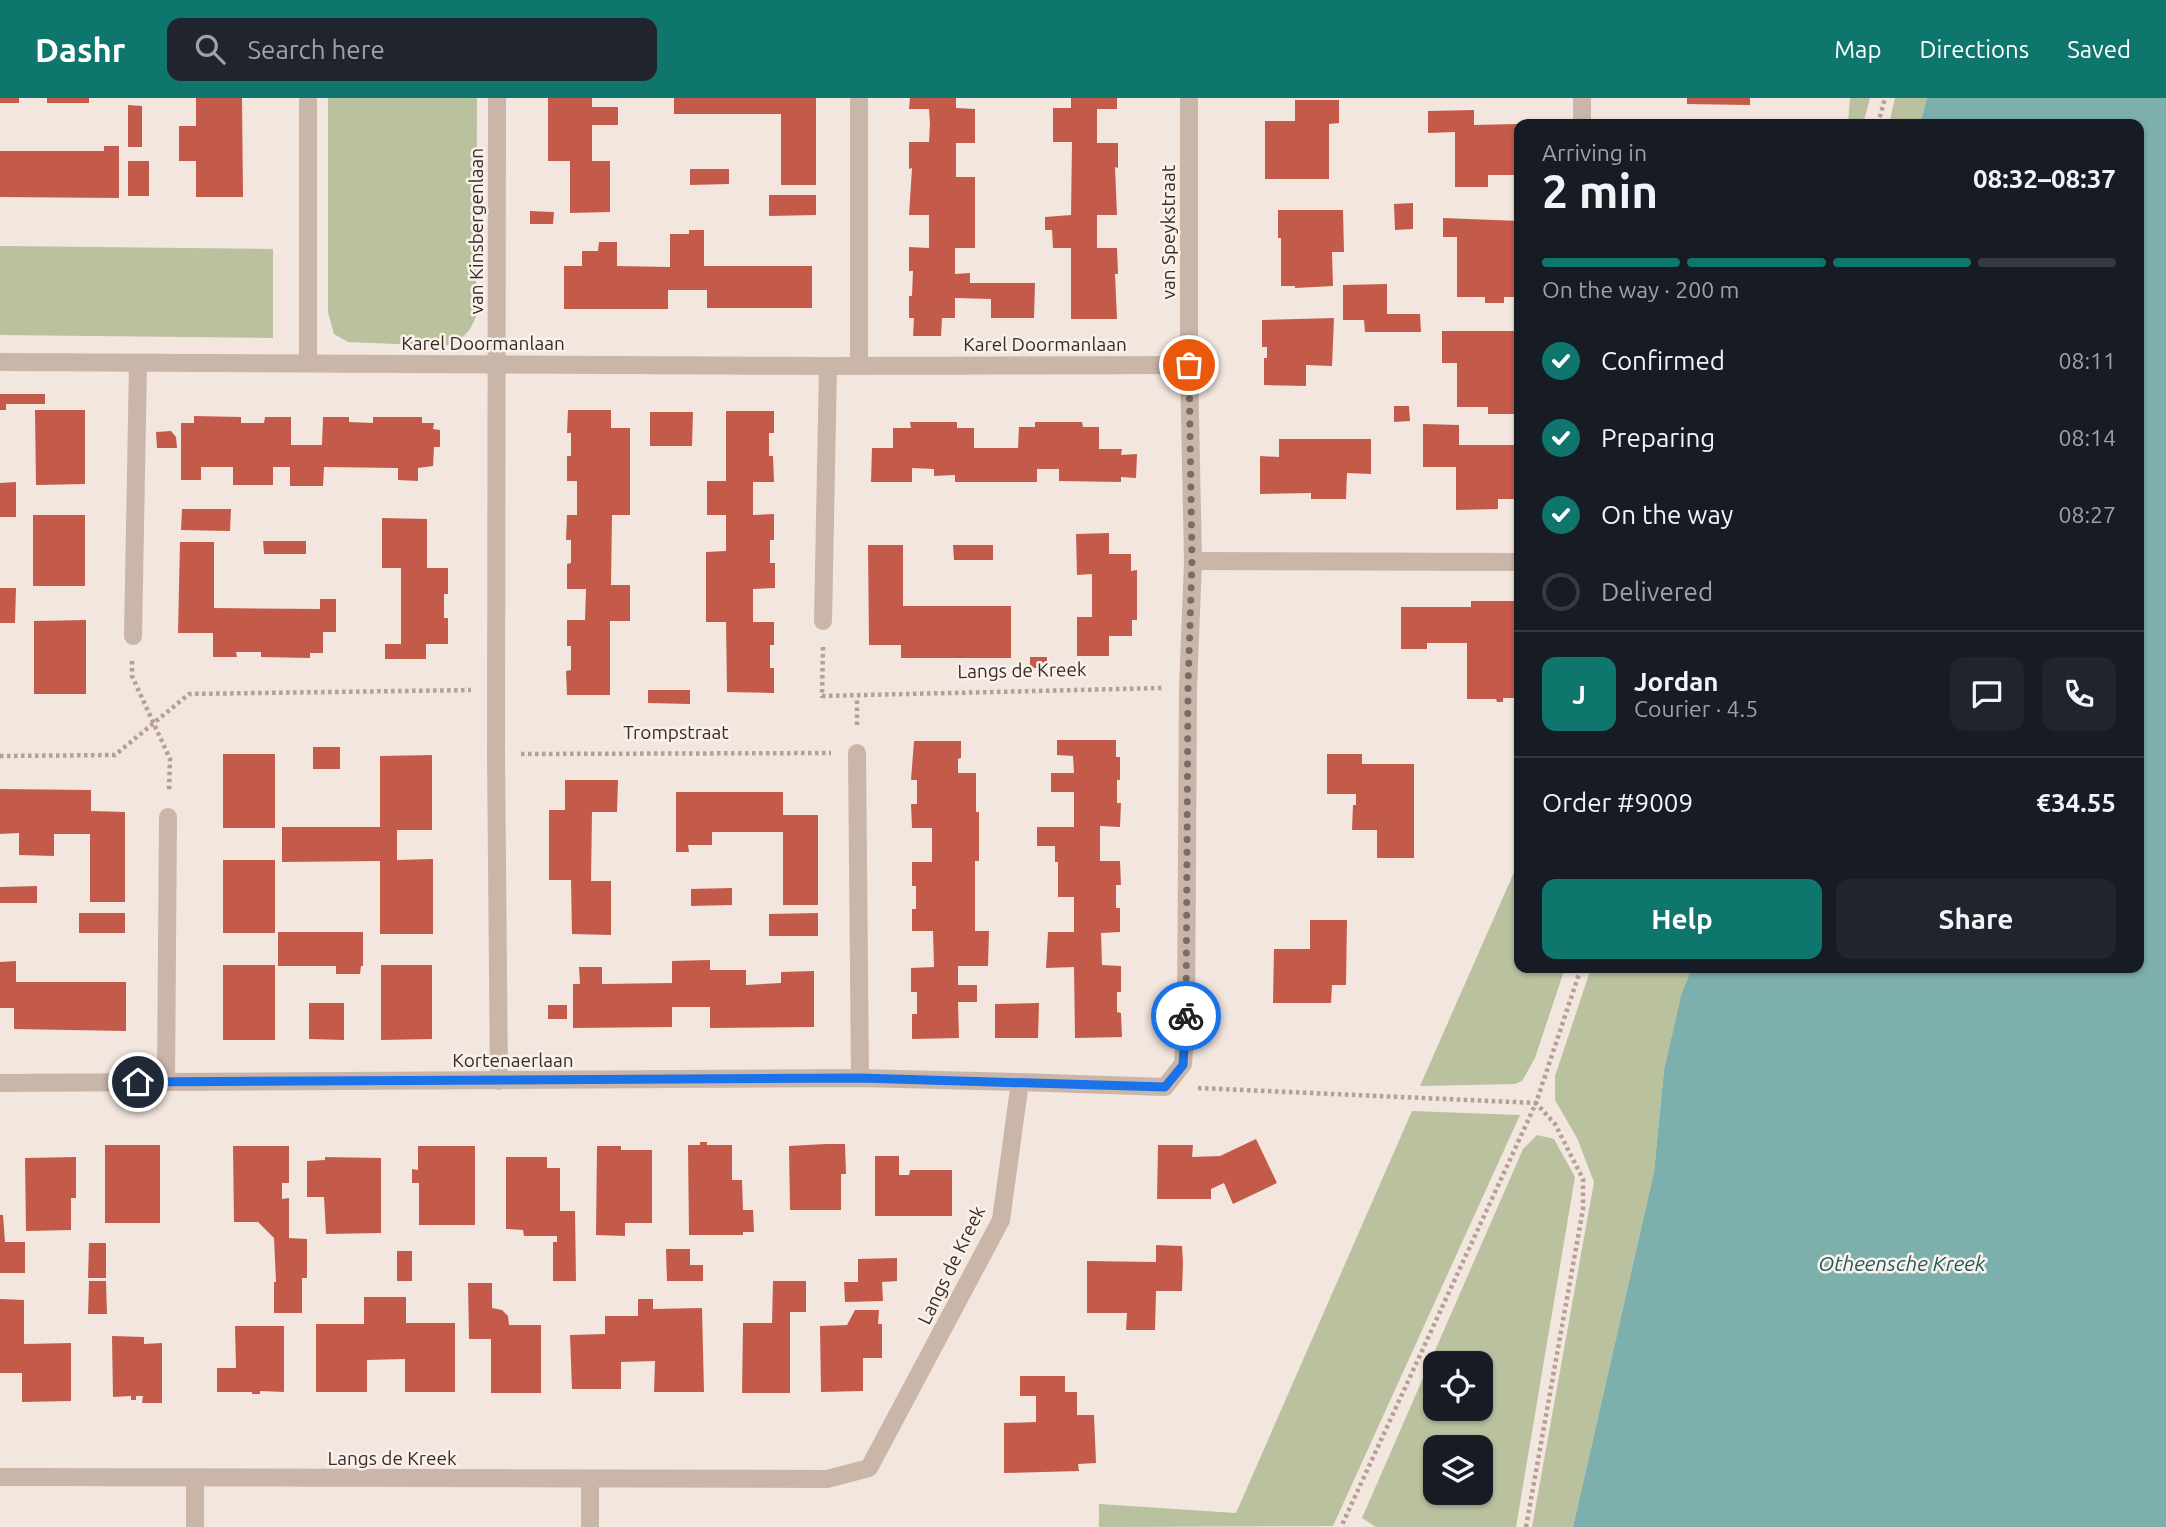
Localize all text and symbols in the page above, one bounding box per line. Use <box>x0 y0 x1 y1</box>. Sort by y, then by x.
search box <box>167 18 657 81</box>
icon: search <box>191 30 229 68</box>
text: Dashr <box>35 31 125 68</box>
text: Search here <box>247 35 385 64</box>
text: Map <box>1834 36 1881 63</box>
text: Directions <box>1919 36 2029 63</box>
text: Saved <box>2067 36 2131 63</box>
text: Arriving in <box>1542 140 1647 165</box>
street label: van Kinsbergenlaan <box>465 148 487 314</box>
street label: van Speykstraat <box>1157 164 1179 299</box>
text: 08:32–08:37 <box>1973 164 2116 193</box>
text: 2 min <box>1542 165 1658 217</box>
text: On the way · 200 m <box>1542 277 1739 302</box>
street label: Karel Doormanlaan <box>401 332 565 354</box>
street label: Karel Doormanlaan <box>963 333 1127 355</box>
pin <box>1159 335 1219 395</box>
icon: check <box>1542 342 1580 380</box>
icon: bag <box>1170 346 1208 384</box>
text: Confirmed <box>1601 346 1725 375</box>
text: 08:11 <box>2058 348 2116 373</box>
icon: check <box>1542 419 1580 457</box>
text: Preparing <box>1601 423 1715 452</box>
text: 08:14 <box>2058 425 2116 450</box>
icon: check <box>1542 496 1580 534</box>
text: On the way <box>1601 500 1733 529</box>
text: 08:27 <box>2058 502 2116 527</box>
text: Delivered <box>1601 577 1713 606</box>
button: chat <box>1950 657 2024 731</box>
button: phone <box>2042 657 2116 731</box>
street label: Langs de Kreek <box>957 658 1087 682</box>
text: Jordan <box>1634 667 1719 696</box>
text: J <box>1572 680 1586 709</box>
text: Courier · 4.5 <box>1634 696 1758 721</box>
street label: Trompstraat <box>623 721 729 743</box>
text: Order #9009 <box>1542 788 1693 817</box>
text: €34.55 <box>2036 788 2116 817</box>
button: Help <box>1542 879 1822 959</box>
button: Share <box>1836 879 2116 959</box>
courier <box>1151 981 1221 1051</box>
icon: bike <box>1167 997 1205 1035</box>
street label: Kortenaerlaan <box>452 1049 574 1071</box>
pin <box>108 1052 168 1112</box>
icon: home <box>119 1063 157 1101</box>
street label: Langs de Kreek <box>913 1202 989 1328</box>
water label: Otheensche Kreek <box>1818 1251 1986 1275</box>
map controls <box>1423 1351 1493 1505</box>
button: locate <box>1423 1351 1493 1421</box>
button: layers <box>1423 1435 1493 1505</box>
street label: Langs de Kreek <box>327 1447 457 1469</box>

